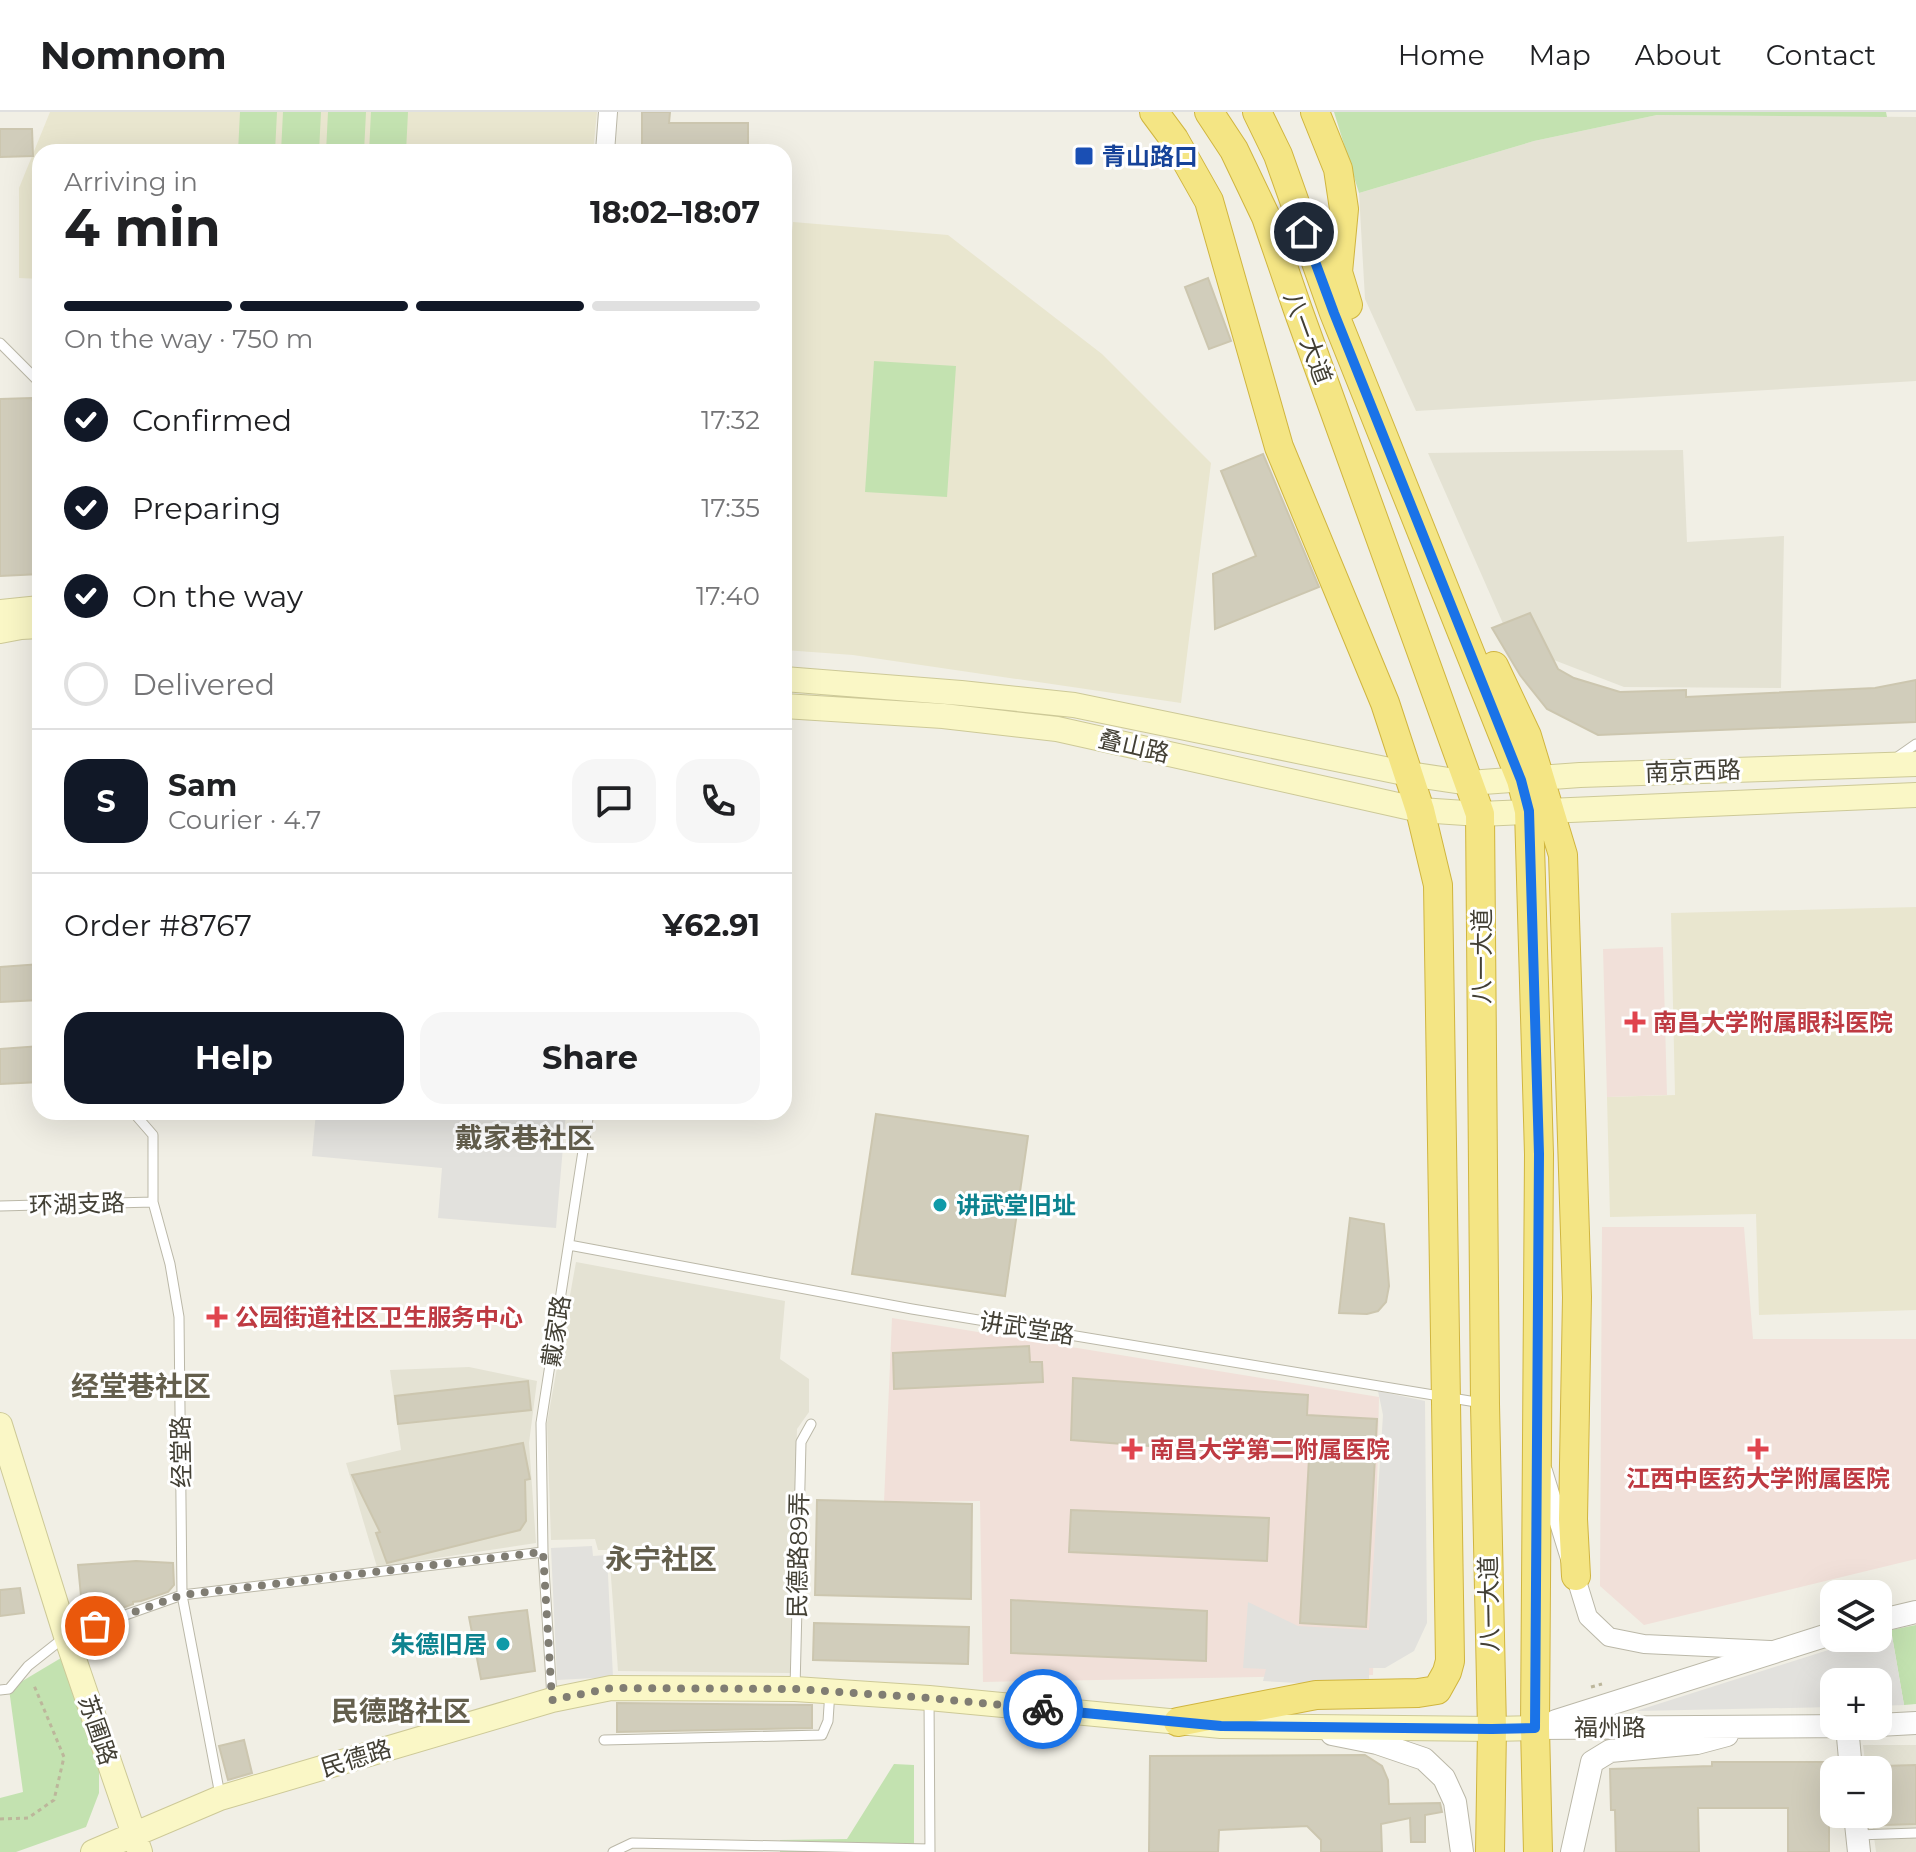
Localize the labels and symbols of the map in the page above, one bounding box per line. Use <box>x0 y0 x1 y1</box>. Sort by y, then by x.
place label: 青山路口 <box>1102 142 1198 171</box>
marker: 青山路口 <box>1073 145 1095 167</box>
pin <box>1270 198 1338 266</box>
street label: 八一大道 <box>1278 288 1338 388</box>
street label: 叠山路 <box>1096 724 1172 768</box>
street label: 南京西路 <box>1645 755 1741 787</box>
street label: 八一大道 <box>1467 908 1496 1004</box>
place label: 南昌大学附属眼科医院 <box>1653 1008 1893 1037</box>
marker: 南昌大学附属眼科医院 <box>1624 1011 1646 1033</box>
district label: 戴家巷社区 <box>455 1121 595 1155</box>
street label: 环湖支路 <box>29 1188 125 1220</box>
place label: 讲武堂旧址 <box>956 1191 1076 1220</box>
marker: 讲武堂旧址 <box>931 1196 949 1214</box>
street label: 戴家路 <box>536 1293 576 1369</box>
place label: 公园街道社区卫生服务中心 <box>235 1303 523 1332</box>
marker: 公园街道社区卫生服务中心 <box>206 1306 228 1328</box>
street label: 讲武堂路 <box>977 1306 1077 1350</box>
district label: 经堂巷社区 <box>71 1369 211 1403</box>
street label: 经堂路 <box>166 1416 196 1488</box>
place label: 南昌大学第二附属医院 <box>1150 1435 1390 1464</box>
marker: 南昌大学第二附属医院 <box>1121 1438 1143 1460</box>
marker: 江西中医药大学附属医院 <box>1747 1438 1769 1460</box>
place label: 江西中医药大学附属医院 <box>1626 1464 1890 1493</box>
street label: 民德路89弄 <box>782 1492 814 1618</box>
district label: 永宁社区 <box>605 1542 717 1576</box>
street label: 八一大道 <box>1474 1556 1504 1652</box>
pin <box>61 1592 129 1660</box>
place label: 朱德旧居 <box>391 1630 487 1659</box>
marker: 朱德旧居 <box>494 1635 512 1653</box>
courier <box>1003 1669 1083 1749</box>
street label: 苏圃路 <box>73 1691 123 1769</box>
district label: 民德路社区 <box>331 1694 471 1728</box>
street label: 福州路 <box>1574 1713 1646 1742</box>
street label: 民德路 <box>317 1734 395 1782</box>

